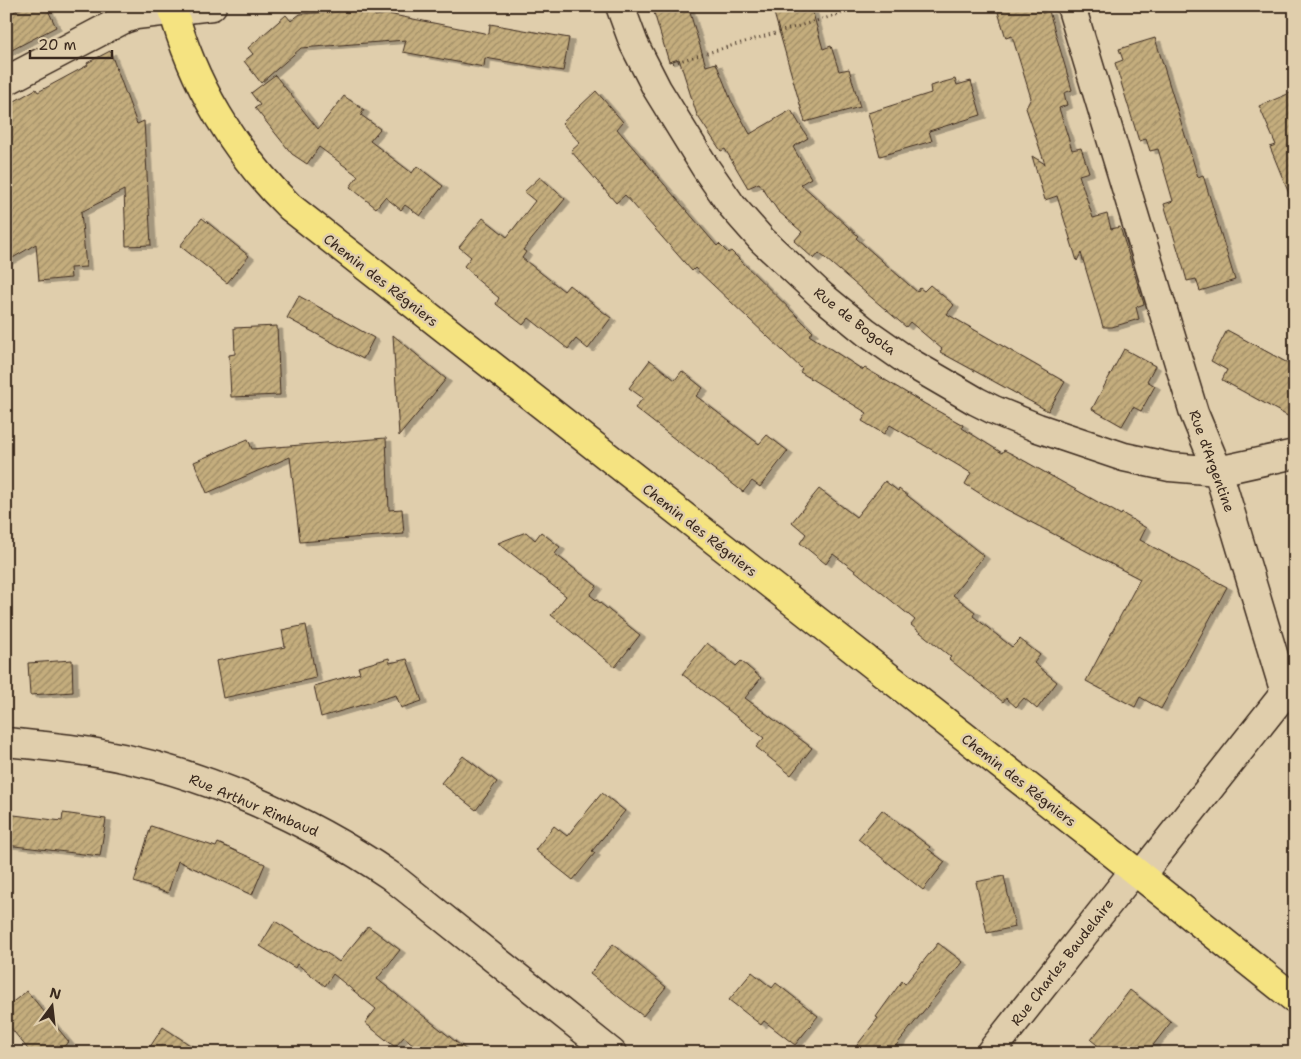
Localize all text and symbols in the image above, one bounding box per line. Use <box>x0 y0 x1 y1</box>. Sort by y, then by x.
scale bar <box>30 28 112 60</box>
text: 20 m <box>38 35 77 55</box>
street label: Chemin des Régniers <box>320 230 442 330</box>
street label: Rue de Bogota <box>810 283 900 359</box>
street label: Rue d'Argentine <box>1185 407 1239 515</box>
street label: Chemin des Régniers <box>639 480 761 580</box>
street label: Chemin des Régniers <box>958 730 1080 830</box>
street label: Rue Arthur Rimbaud <box>187 770 322 840</box>
street label: Rue Charles Baudelaire <box>1007 895 1117 1029</box>
north arrow <box>28 982 78 1032</box>
text: N <box>48 983 63 1004</box>

